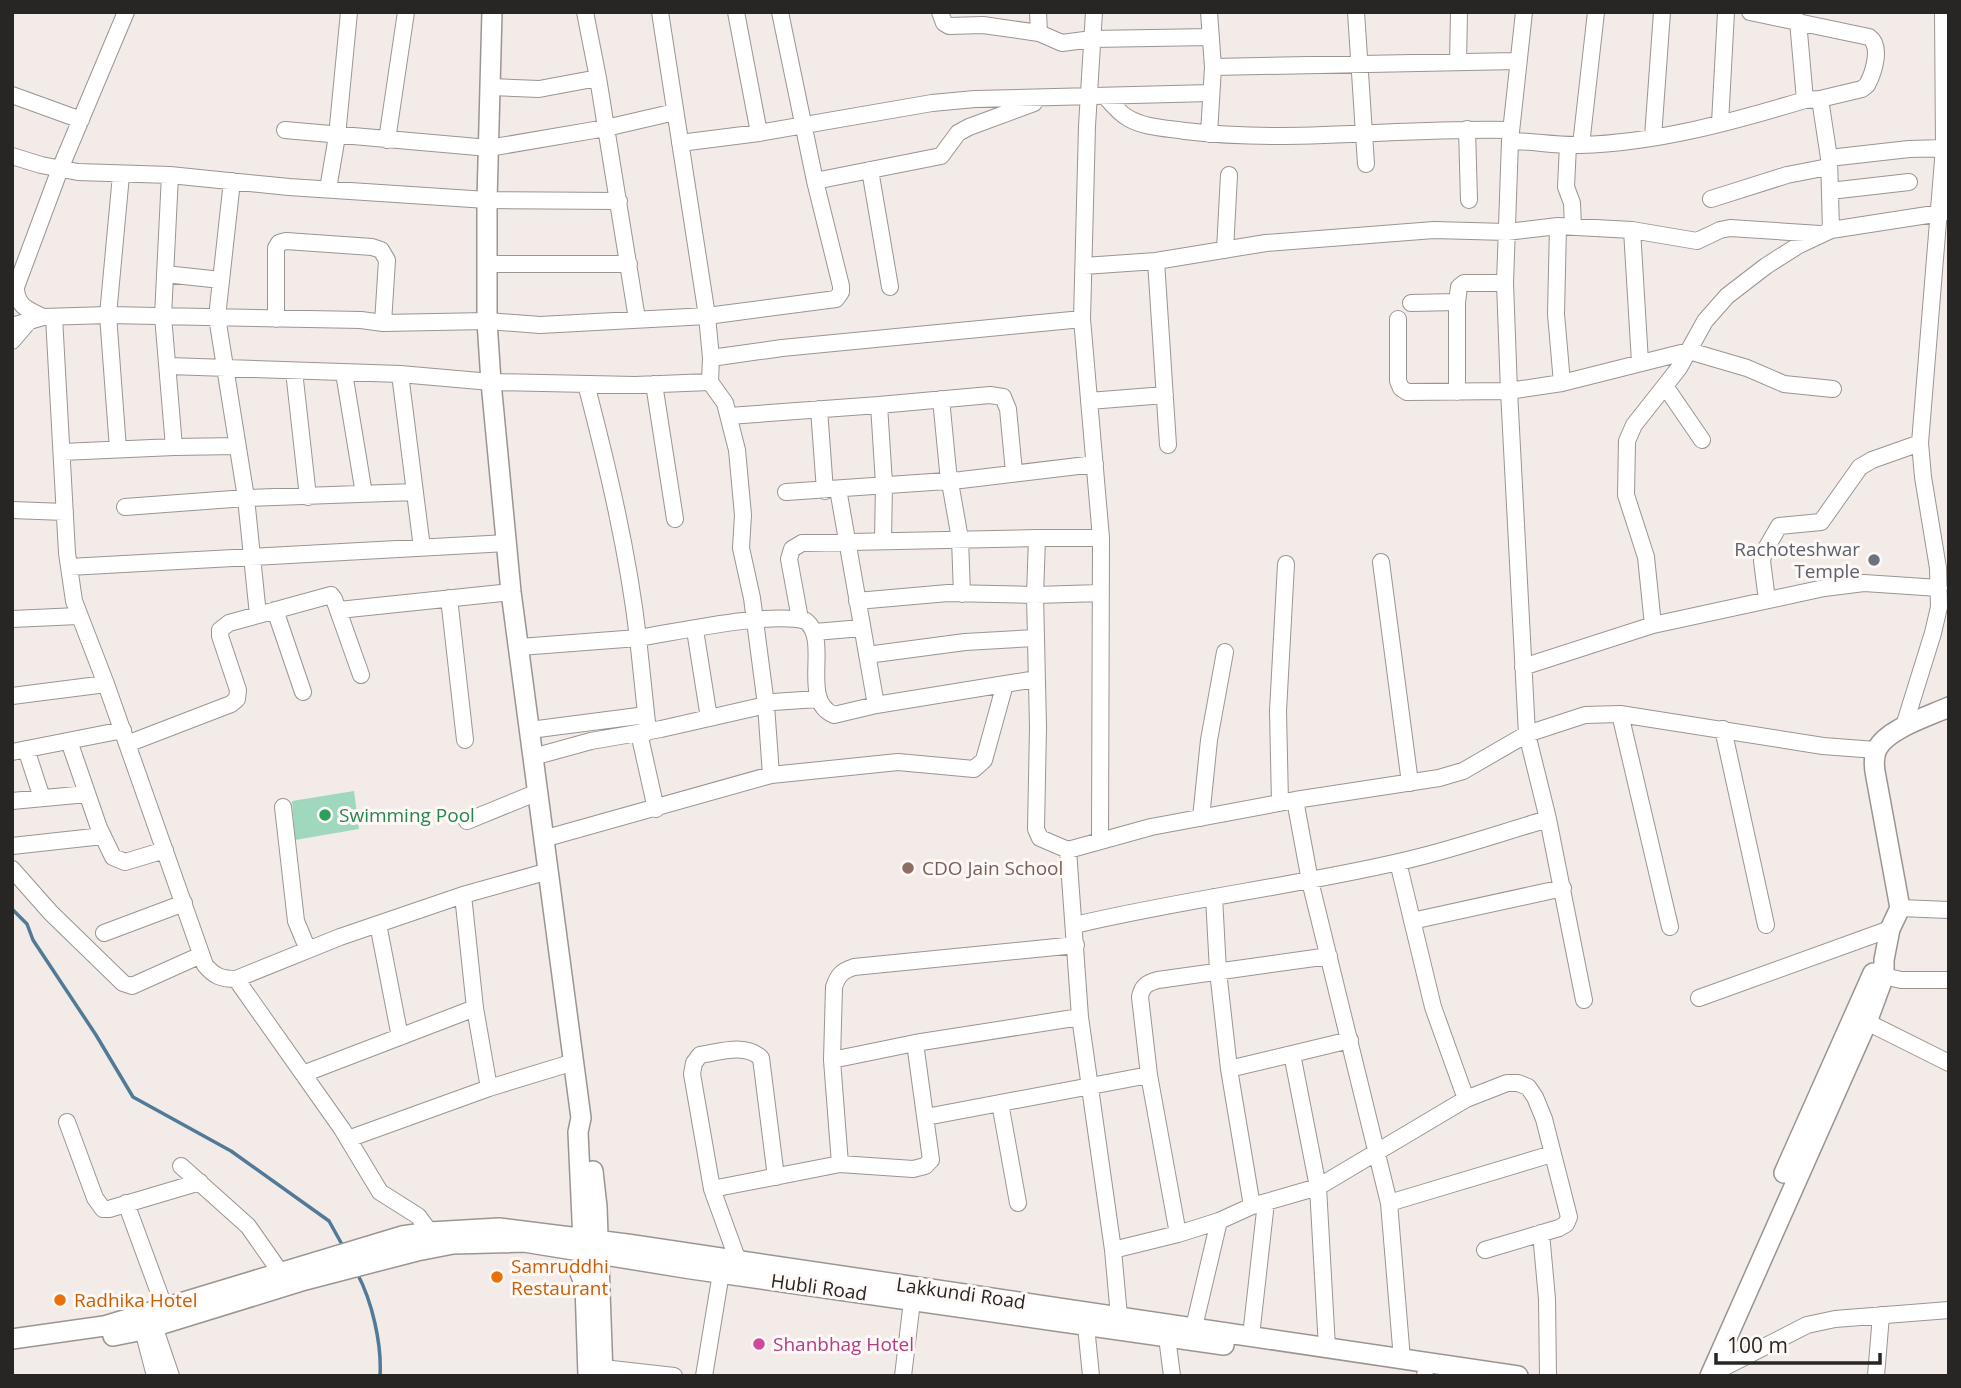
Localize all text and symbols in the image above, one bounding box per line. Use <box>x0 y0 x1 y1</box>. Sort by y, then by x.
place label: Rachoteshwar Temple <box>1734 536 1860 584</box>
marker: Rachoteshwar Temple <box>1866 552 1882 568</box>
place label: Swimming Pool <box>339 802 475 828</box>
marker: Swimming Pool <box>317 807 333 823</box>
place label: CDO Jain School <box>922 855 1063 881</box>
marker: CDO Jain School <box>900 860 916 876</box>
place label: Samruddhi Restaurant <box>511 1253 609 1301</box>
street label: Hubli Road <box>769 1267 869 1307</box>
marker: Samruddhi Restaurant <box>489 1269 505 1285</box>
street label: Lakkundi Road <box>895 1271 1027 1315</box>
place label: Radhika Hotel <box>74 1287 198 1313</box>
marker: Radhika Hotel <box>52 1292 68 1308</box>
scale bar <box>1716 1322 1881 1366</box>
place label: Shanbhag Hotel <box>773 1331 914 1357</box>
text: 100 m <box>1727 1331 1788 1359</box>
marker: Shanbhag Hotel <box>751 1336 767 1352</box>

